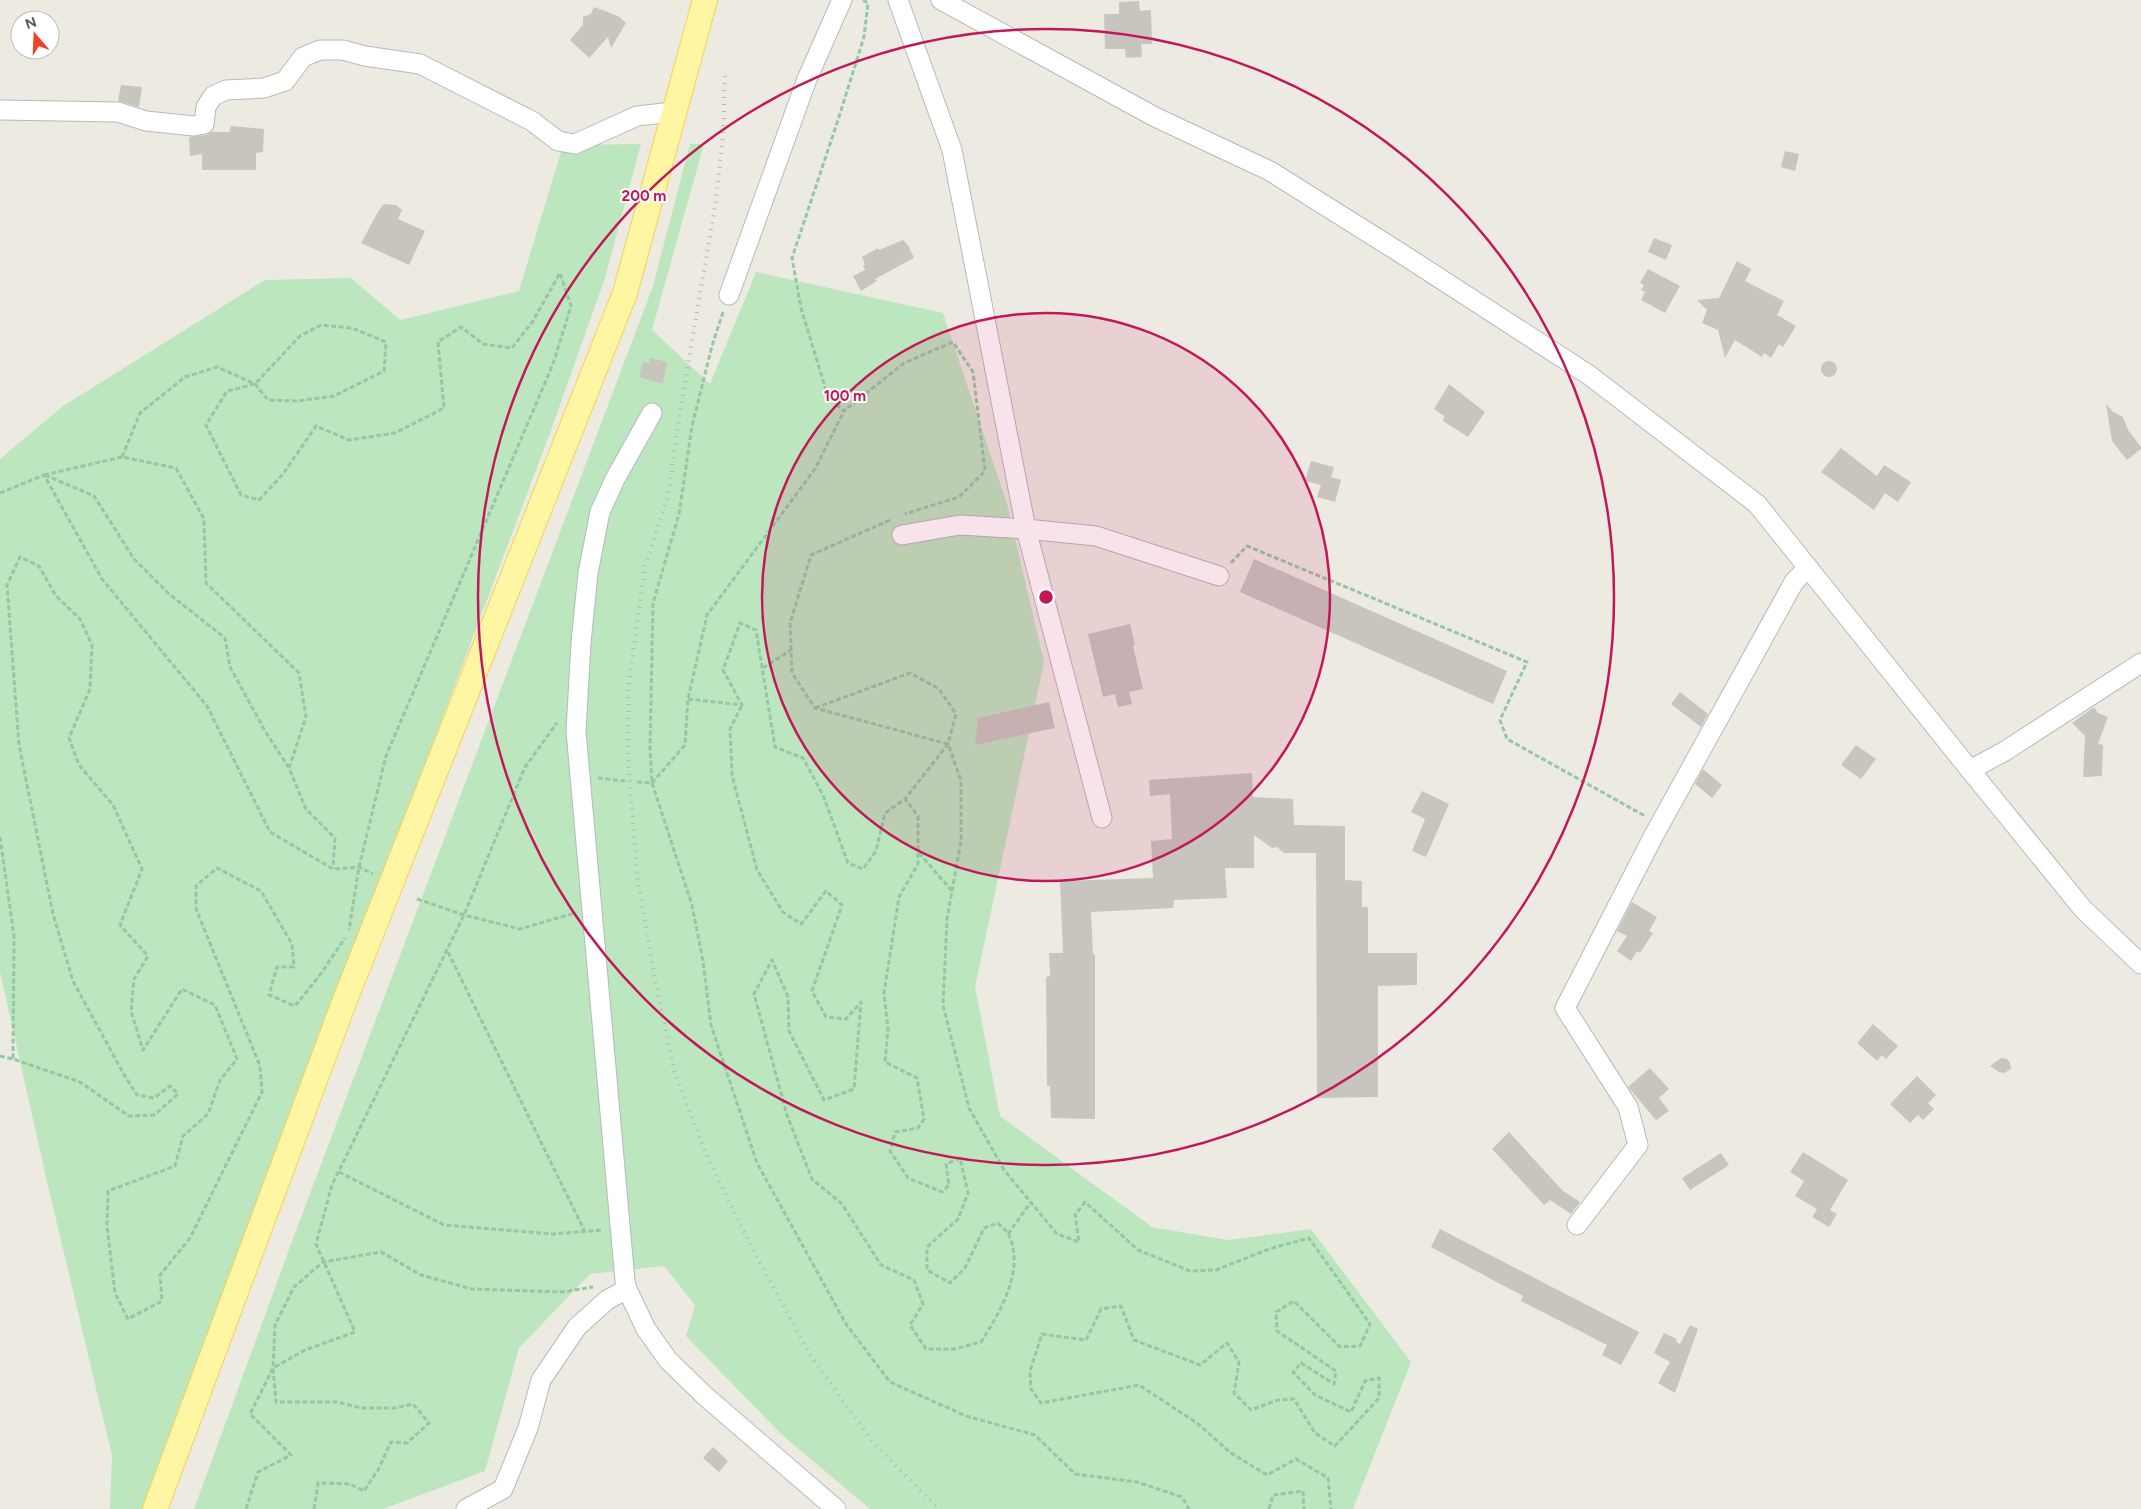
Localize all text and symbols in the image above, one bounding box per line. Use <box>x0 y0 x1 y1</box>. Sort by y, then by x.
north arrow <box>10 10 60 60</box>
text: N <box>23 13 39 33</box>
text: 200 m <box>622 187 666 205</box>
text: 100 m <box>824 387 866 405</box>
centre of rings <box>1037 588 1055 606</box>

